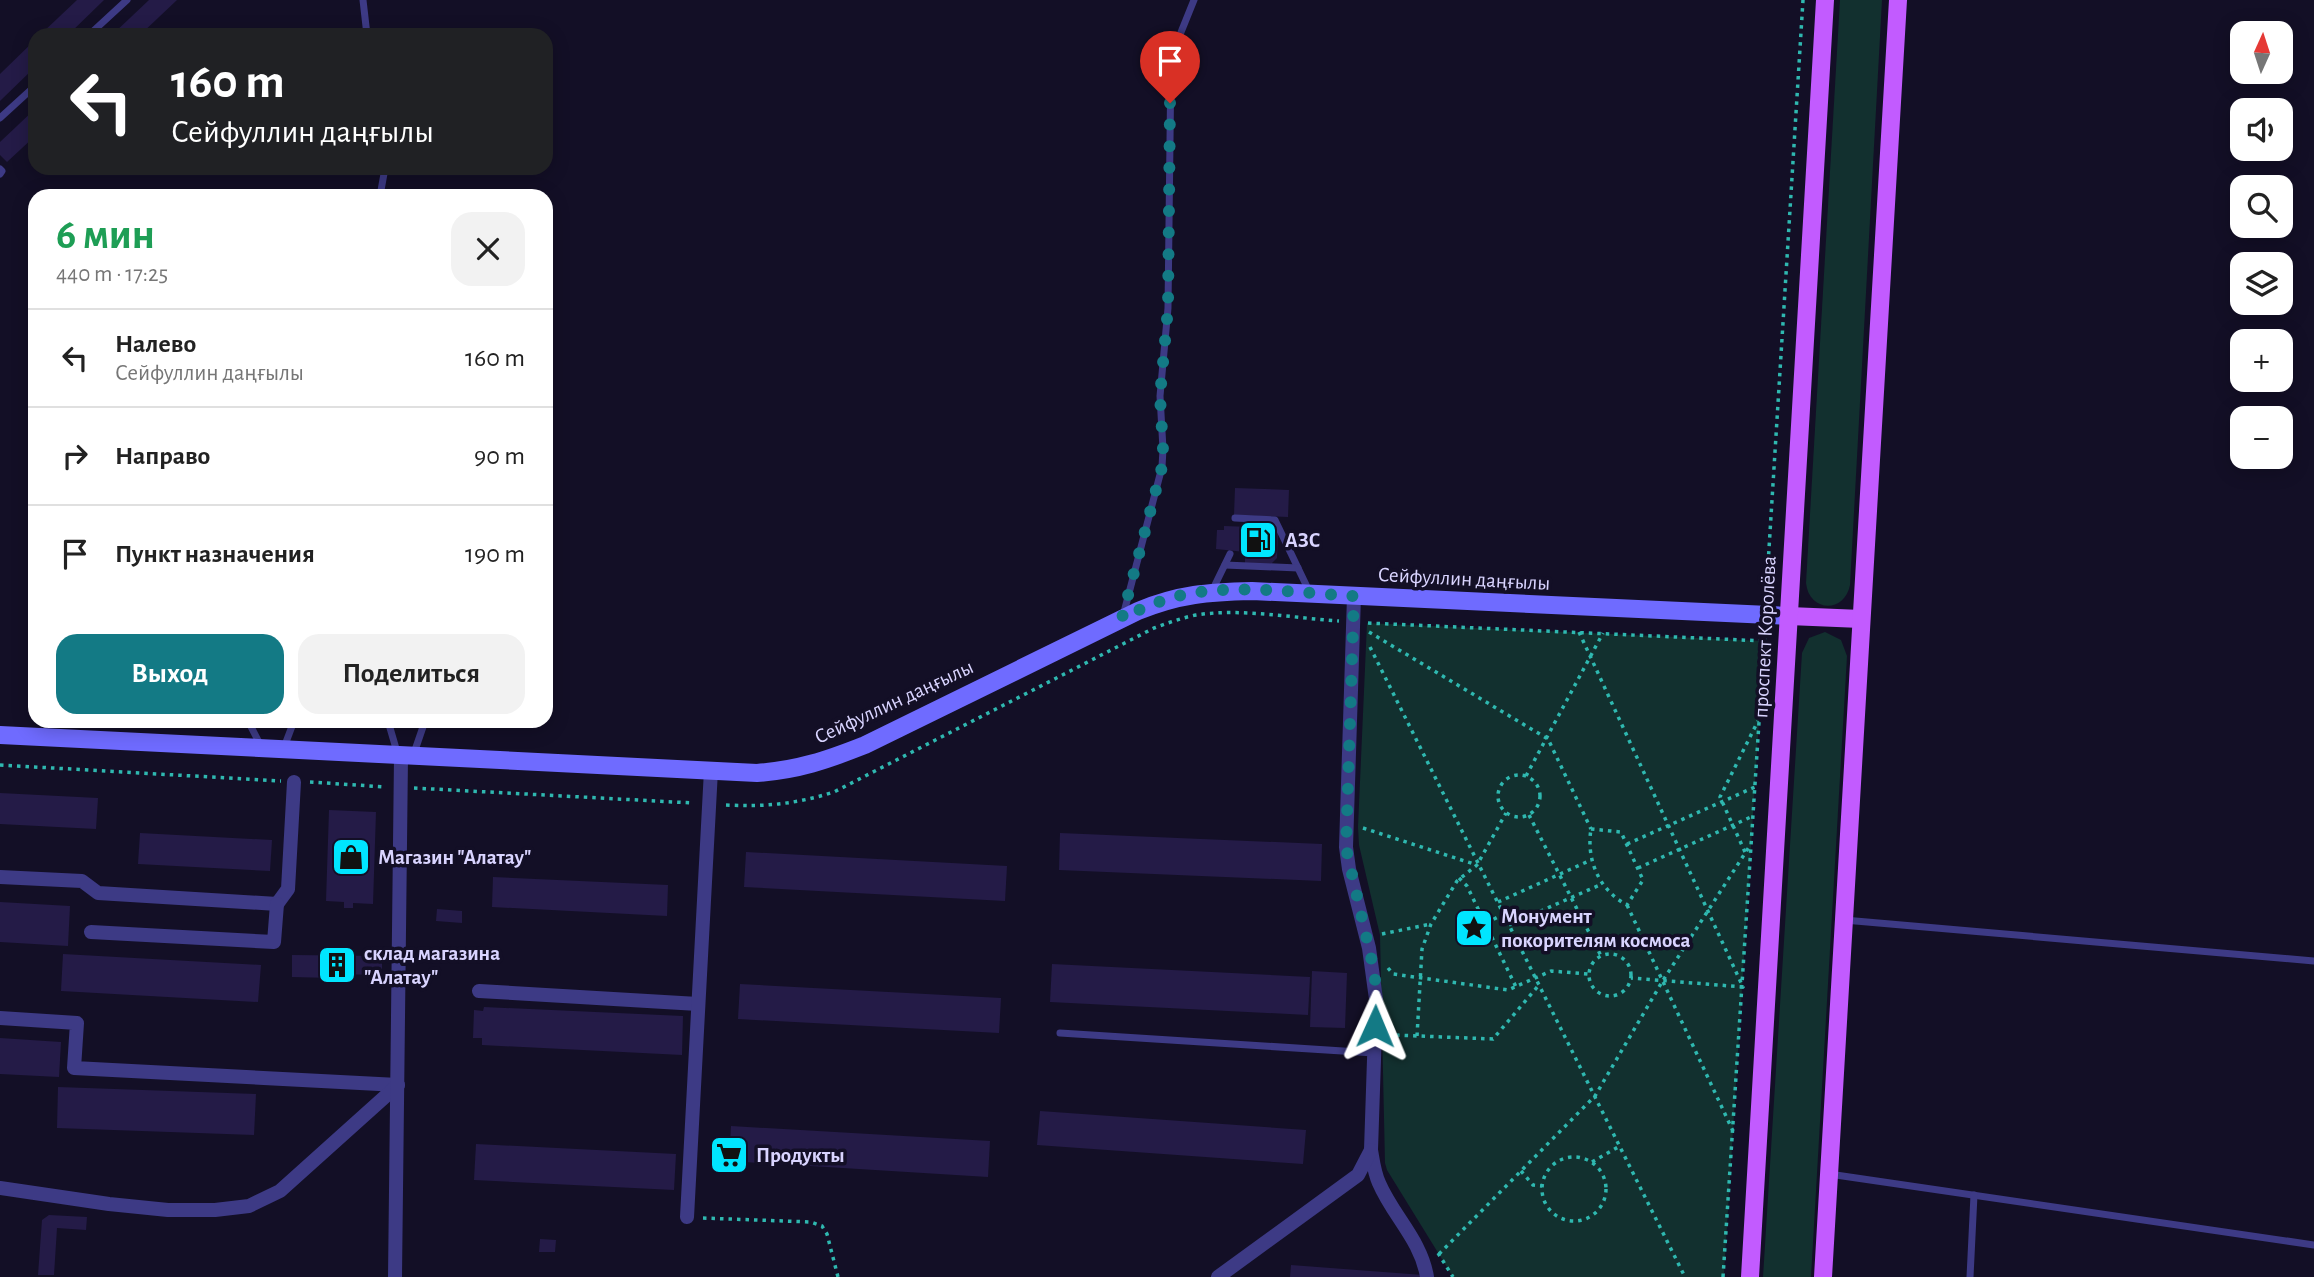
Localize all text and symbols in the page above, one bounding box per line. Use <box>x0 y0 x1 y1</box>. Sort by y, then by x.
north arrow <box>2230 21 2292 84</box>
map controls <box>2230 21 2293 469</box>
pin <box>1140 31 1200 103</box>
icon: arrive <box>1151 42 1189 80</box>
icon: left <box>56 56 147 147</box>
text: 160 m <box>171 58 285 107</box>
button: sound <box>2230 98 2293 161</box>
text: Сейфуллин даңғылы <box>171 116 434 148</box>
button: search <box>2230 175 2293 238</box>
button: close <box>451 212 525 286</box>
text: 6 мин <box>56 214 155 256</box>
button: layers <box>2230 252 2293 315</box>
text: 440 m · 17:25 <box>56 263 168 286</box>
button: + <box>2230 329 2293 392</box>
text: Налево <box>115 331 196 357</box>
icon: left <box>56 339 94 377</box>
text: 160 m <box>465 345 525 371</box>
text: Сейфуллин даңғылы <box>115 362 304 385</box>
button: − <box>2230 406 2293 469</box>
icon: right <box>56 437 94 475</box>
text: Направо <box>115 443 210 469</box>
text: 90 m <box>474 443 525 469</box>
fuel station icon: АЗС <box>1237 519 1279 561</box>
place label: АЗС <box>1285 530 1320 551</box>
icon: arrive <box>56 535 94 573</box>
text: Пункт назначения <box>115 541 315 567</box>
text: 190 m <box>465 541 525 567</box>
street label: проспект Королёва <box>1750 555 1780 719</box>
street label: Сейфуллин даңғылы <box>1377 564 1551 594</box>
button: Выход <box>56 634 284 714</box>
button: Поделиться <box>298 634 525 714</box>
street label: Сейфуллин даңғылы <box>811 656 977 748</box>
shop icon: Магазин "Алатау" <box>330 836 372 878</box>
place label: Магазин "Алатау" <box>378 847 532 868</box>
place label: Монумент покорителям космоса <box>1501 906 1690 951</box>
place icon: Монумент покорителям космоса <box>1453 907 1495 949</box>
place label: склад магазина "Алатау" <box>364 943 500 988</box>
building icon: склад магазина "Алатау" <box>316 944 358 986</box>
position arrow <box>1338 989 1412 1063</box>
supermarket icon: Продукты <box>708 1134 750 1176</box>
place label: Продукты <box>756 1145 845 1166</box>

